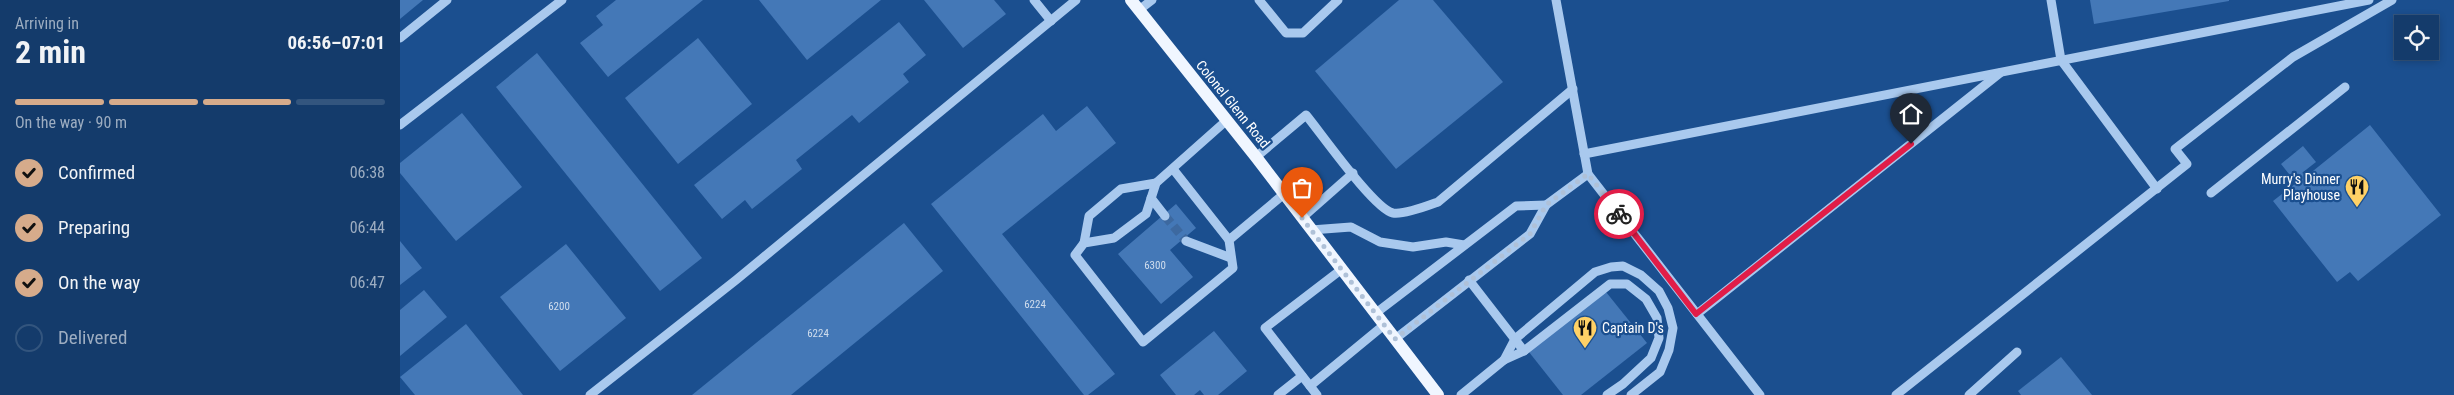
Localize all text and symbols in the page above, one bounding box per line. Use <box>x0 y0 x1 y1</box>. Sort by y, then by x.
text: Arriving in <box>15 14 79 33</box>
map controls <box>2394 15 2439 60</box>
button: locate <box>2394 15 2439 60</box>
text: 06:56–07:01 <box>287 31 385 54</box>
text: 2 min <box>15 33 86 71</box>
street label: Colonel Glenn Road <box>1193 57 1273 151</box>
pin <box>1890 93 1932 144</box>
icon: home <box>1897 100 1925 128</box>
text: On the way · 90 m <box>15 113 127 132</box>
icon: check <box>15 159 43 187</box>
text: Confirmed <box>58 161 135 184</box>
text: 06:38 <box>350 163 385 182</box>
pin <box>1281 167 1323 218</box>
place label: Murry's Dinner Playhouse <box>2261 171 2340 203</box>
icon: bag <box>1288 174 1316 202</box>
restaurant icon: Murry's Dinner Playhouse <box>2344 174 2370 208</box>
courier <box>1594 189 1644 239</box>
icon: bike <box>1605 200 1633 228</box>
icon: check <box>15 214 43 242</box>
text: Preparing <box>58 216 130 239</box>
text: 06:44 <box>350 218 385 237</box>
house number: 6300 <box>1144 259 1166 272</box>
icon: check <box>15 269 43 297</box>
text: On the way <box>58 271 140 294</box>
text: 06:47 <box>350 273 385 292</box>
house number: 6224 <box>1024 298 1046 311</box>
house number: 6200 <box>548 300 570 313</box>
restaurant icon: Captain D's <box>1572 315 1598 349</box>
place label: Captain D's <box>1602 320 1664 336</box>
text: Delivered <box>58 326 127 349</box>
house number: 6224 <box>807 327 829 340</box>

